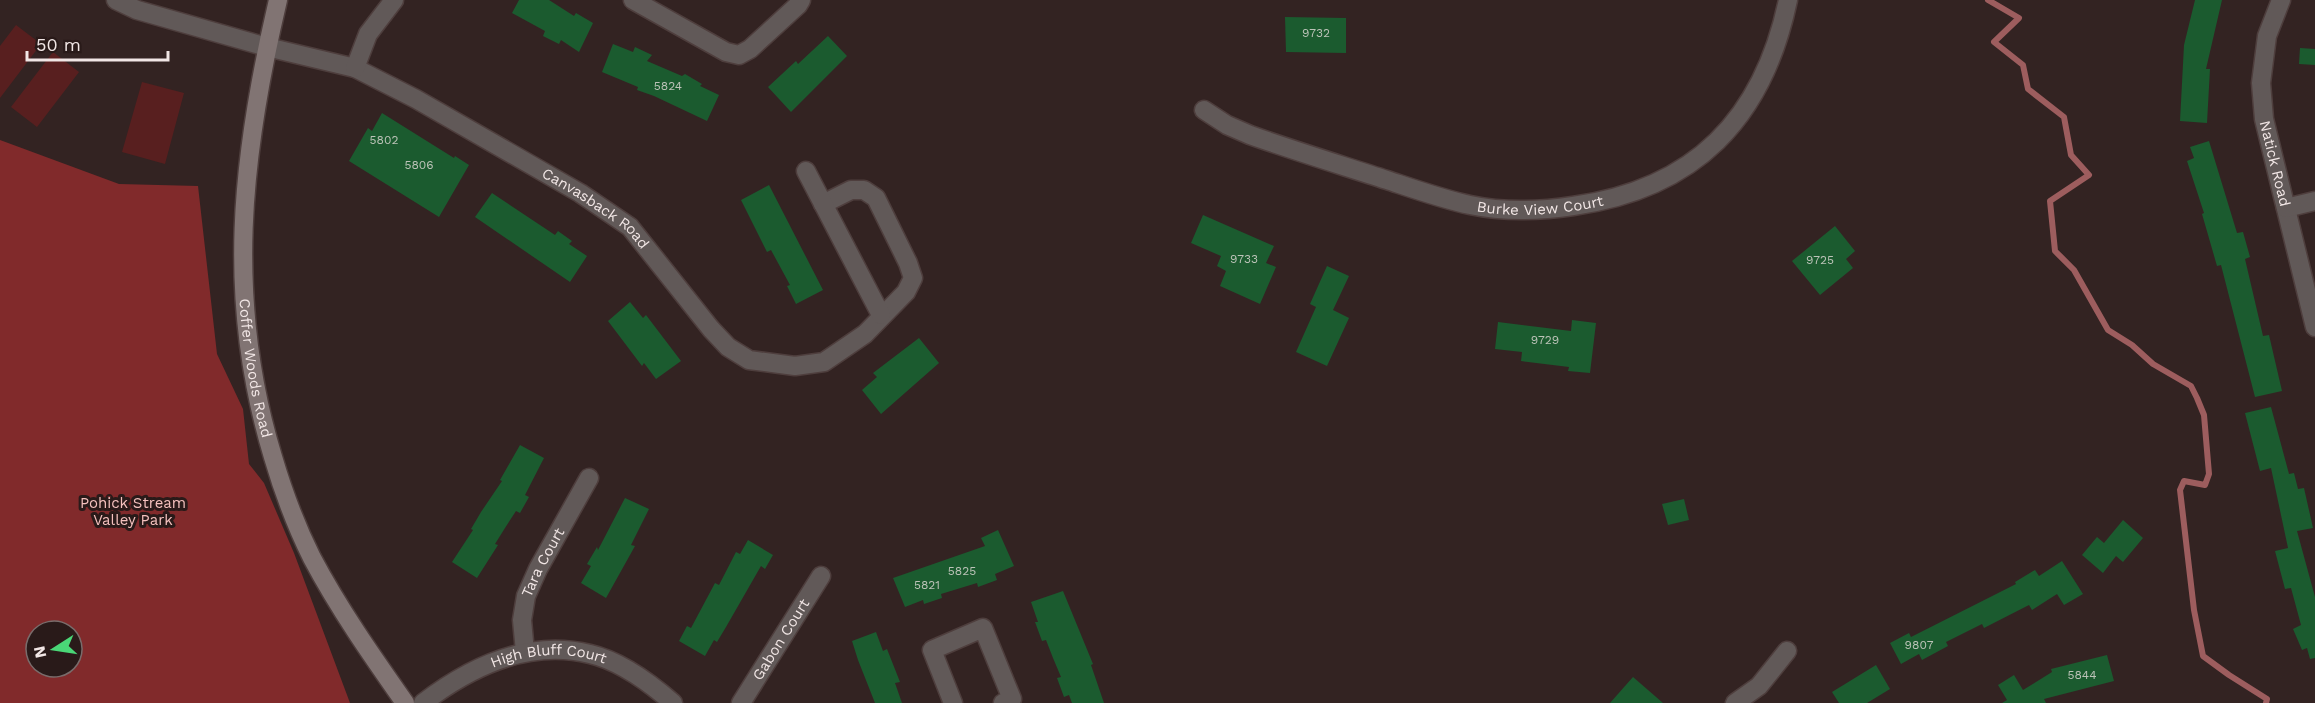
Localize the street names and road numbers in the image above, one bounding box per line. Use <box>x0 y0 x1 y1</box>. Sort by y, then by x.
street label: Natick Road <box>2256 119 2294 208</box>
street label: Canvasback Road <box>539 164 653 252</box>
street label: Burke View Court <box>1476 192 1606 219</box>
street label: Coffer Woods Road <box>235 298 276 440</box>
street label: Tara Court <box>518 524 569 600</box>
street label: Gabon Court <box>749 595 814 684</box>
street label: High Bluff Court <box>488 641 610 672</box>

